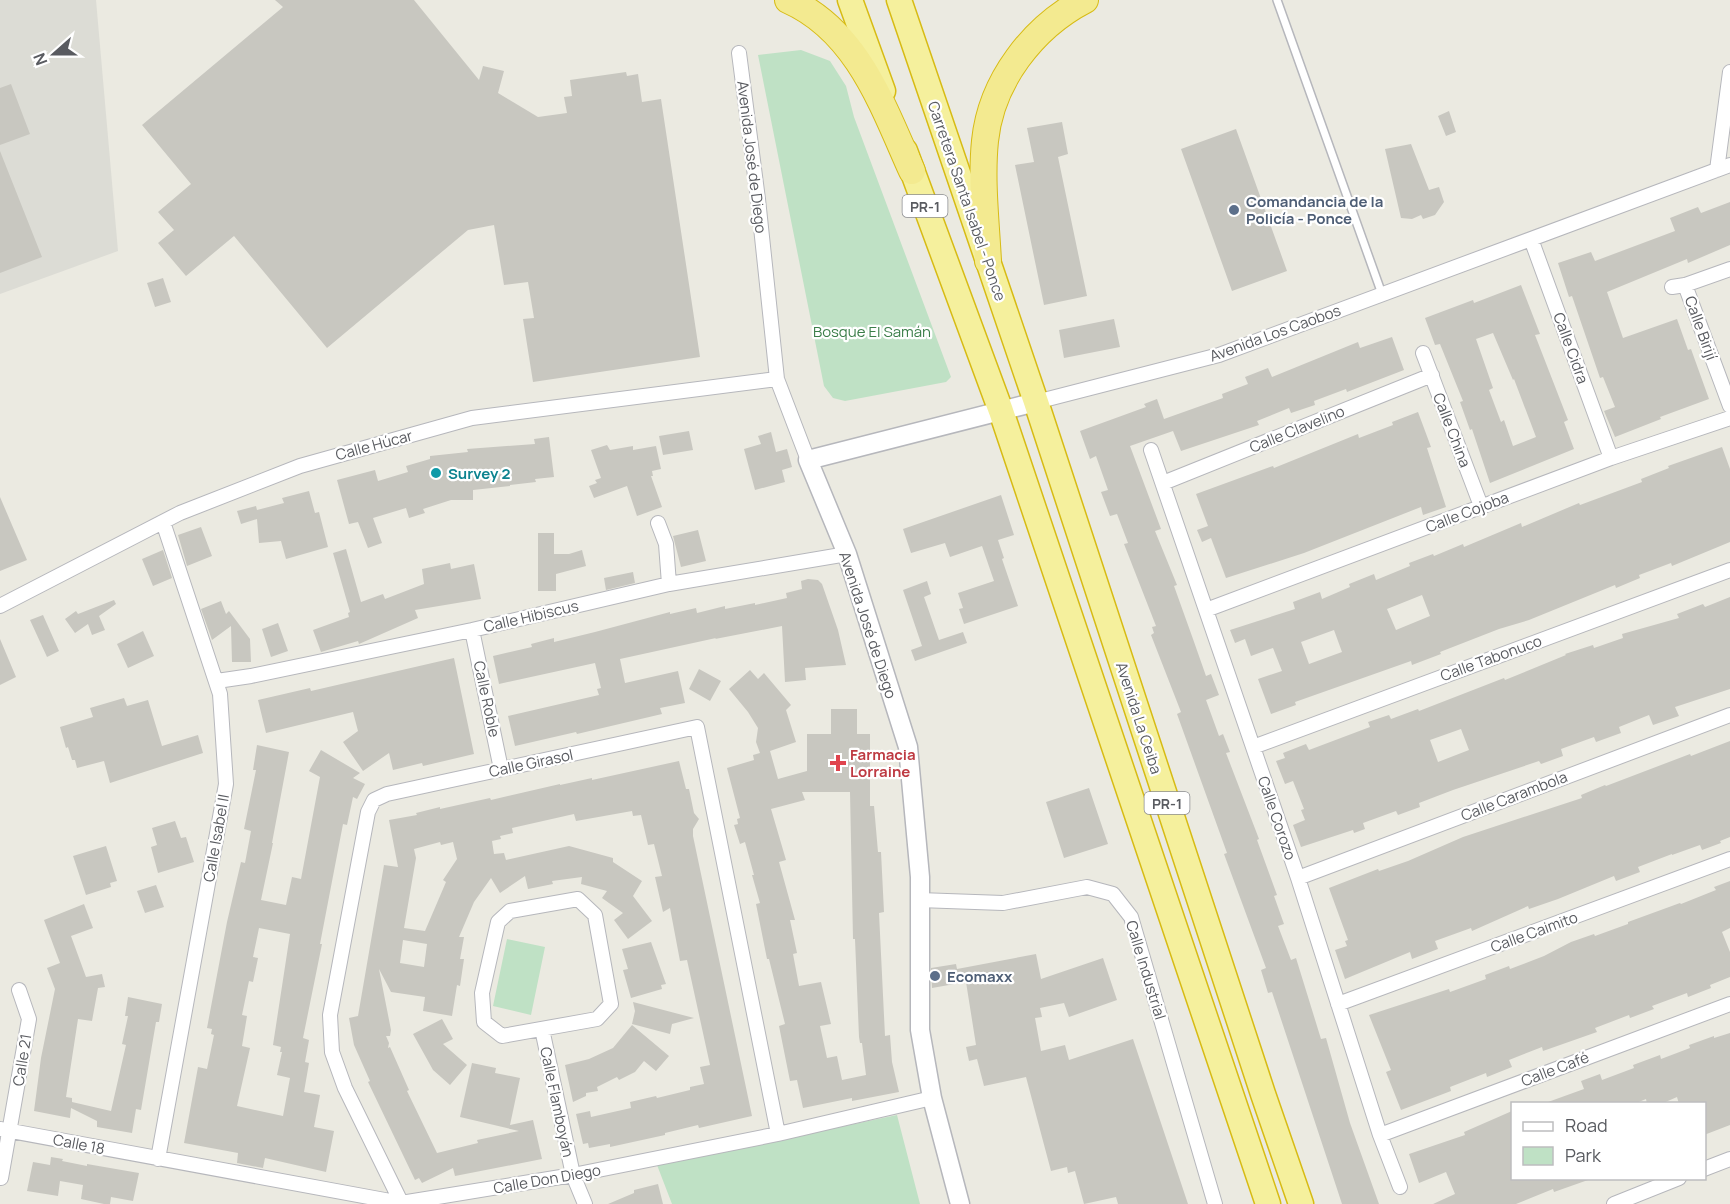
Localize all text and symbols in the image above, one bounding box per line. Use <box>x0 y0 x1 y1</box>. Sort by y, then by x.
north arrow <box>24 24 84 84</box>
text: N <box>28 50 52 69</box>
street label: Avenida José de Diego <box>732 80 772 235</box>
street label: Carretera Santa Isabel - Ponce <box>923 98 1011 304</box>
place label: Comandancia de la Policía - Ponce <box>1246 191 1383 229</box>
road number: PR-1 <box>902 195 948 217</box>
marker: Comandancia de la Policía - Ponce <box>1227 203 1241 217</box>
street label: Calle Birijí <box>1680 293 1722 363</box>
street label: Avenida Los Caobos <box>1206 299 1344 367</box>
street label: Calle Cidra <box>1548 309 1594 387</box>
park label: Bosque El Samán <box>813 321 931 342</box>
street label: Calle China <box>1428 390 1476 470</box>
street label: Calle Clavelino <box>1246 400 1348 458</box>
street label: Calle Húcar <box>333 424 415 465</box>
place label: Survey 2 <box>448 463 510 484</box>
marker: Survey 2 <box>429 466 443 480</box>
street label: Calle Cojoba <box>1422 487 1512 537</box>
street label: Avenida José de Diego <box>834 549 902 701</box>
street label: Calle Hibiscus <box>481 595 581 637</box>
street label: Calle Tabonuco <box>1437 630 1545 686</box>
street label: Calle Roble <box>469 659 505 739</box>
street label: Avenida La Ceiba <box>1111 659 1167 777</box>
street label: Calle Girasol <box>487 744 575 782</box>
place label: Farmacia Lorraine <box>850 744 916 782</box>
marker: Farmacia Lorraine <box>831 756 845 770</box>
street label: Calle Carambola <box>1458 766 1570 826</box>
street label: Calle Corozo <box>1253 773 1301 863</box>
street label: Calle Isabel II <box>198 792 234 884</box>
road number: PR-1 <box>1144 792 1190 814</box>
street label: Calle Caimito <box>1488 906 1581 957</box>
street label: Calle Industrial <box>1121 918 1171 1022</box>
place label: Ecomaxx <box>947 966 1013 987</box>
marker: Ecomaxx <box>928 969 942 983</box>
street label: Calle 21 <box>8 1033 36 1087</box>
street label: Calle Flamboyán <box>535 1045 579 1159</box>
street label: Calle Café <box>1518 1046 1592 1092</box>
legend <box>1511 1102 1706 1180</box>
text: Road <box>1565 1113 1608 1137</box>
street label: Calle 18 <box>51 1129 107 1159</box>
text: Park <box>1565 1143 1602 1167</box>
street label: Calle Don Diego <box>492 1159 603 1199</box>

